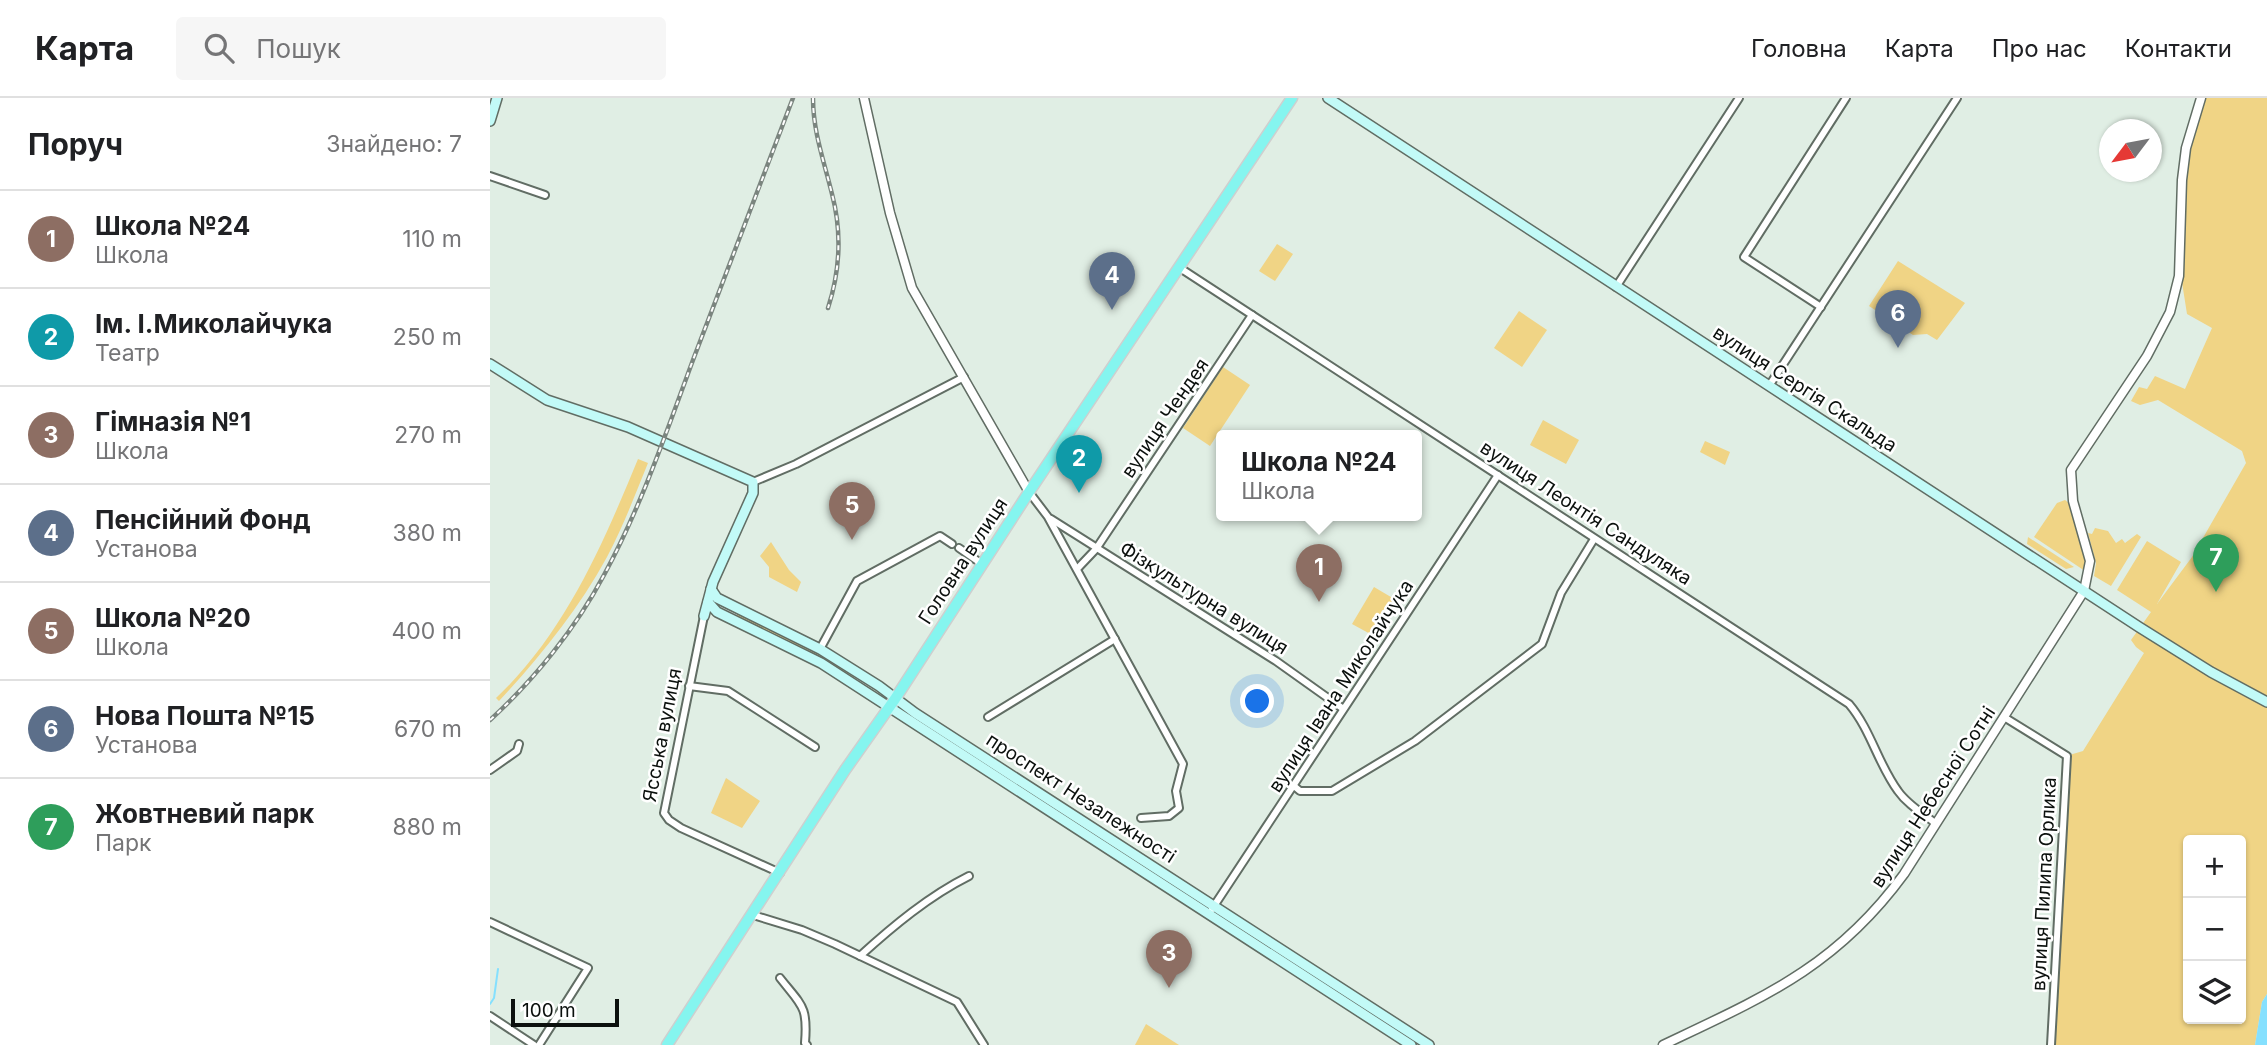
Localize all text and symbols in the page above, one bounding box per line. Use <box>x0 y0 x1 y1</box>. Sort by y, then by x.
search box <box>176 17 666 80</box>
text: Карта <box>35 28 134 68</box>
icon: search <box>200 29 238 67</box>
text: Пошук <box>256 33 341 64</box>
text: Головна <box>1751 34 1847 63</box>
text: Карта <box>1885 34 1954 63</box>
text: Про нас <box>1992 34 2087 63</box>
text: Контакти <box>2125 34 2232 63</box>
north arrow <box>2099 119 2162 182</box>
text: Поруч <box>28 126 123 162</box>
text: Знайдено: 7 <box>326 130 462 158</box>
text: Школа №24 <box>95 210 250 241</box>
text: 1 <box>46 225 56 253</box>
text: 110 m <box>402 225 462 253</box>
text: Школа <box>95 241 169 269</box>
pin: 4 <box>1089 252 1135 310</box>
pin: 6 <box>1875 290 1921 348</box>
text: Ім. І.Миколайчука <box>95 308 332 339</box>
street label: вулиця Сергія Скальда <box>1709 321 1901 457</box>
text: 2 <box>44 323 58 351</box>
text: 250 m <box>393 323 462 351</box>
text: Театр <box>95 339 160 367</box>
street label: вулиця Чендея <box>1117 354 1213 482</box>
text: Гімназія №1 <box>95 406 251 437</box>
text: 3 <box>44 421 58 449</box>
text: 270 m <box>394 421 462 449</box>
popup <box>1216 430 1422 521</box>
pin: 2 <box>1056 435 1102 493</box>
street label: вулиця Леонтія Сандуляка <box>1476 436 1696 590</box>
text: Школа <box>95 437 169 465</box>
text: Школа №24 <box>1241 446 1397 477</box>
text: Школа <box>1241 477 1315 505</box>
pin: 5 <box>829 482 875 540</box>
street label: Головна вулиця <box>914 494 1012 628</box>
text: Пенсійний Фонд <box>95 504 311 535</box>
text: 4 <box>43 519 59 547</box>
text: 380 m <box>392 519 462 547</box>
pin: 7 <box>2193 534 2239 592</box>
text: Установа <box>95 535 198 563</box>
street label: Фізкультурна вулиця <box>1116 537 1292 659</box>
pin: 1 <box>1296 544 1342 602</box>
street label: вулиця Івана Миколайчука <box>1264 576 1418 796</box>
text: Школа №20 <box>95 602 251 633</box>
text: 5 <box>44 617 58 645</box>
text: 400 m <box>392 617 462 645</box>
text: Школа <box>95 633 169 661</box>
street label: Ясська вулиця <box>638 666 686 804</box>
your location <box>1240 684 1274 718</box>
text: Нова Пошта №15 <box>95 700 315 731</box>
street label: вулиця Небесної Сотні <box>1866 702 2000 892</box>
text: 6 <box>44 715 58 743</box>
text: 670 m <box>394 715 462 743</box>
street label: проспект Незалежності <box>982 728 1180 868</box>
text: Установа <box>95 731 198 759</box>
street label: вулиця Пилипа Орлика <box>2027 777 2061 991</box>
text: Жовтневий парк <box>95 798 314 829</box>
text: 7 <box>44 813 58 841</box>
text: 880 m <box>392 813 462 841</box>
text: Парк <box>95 829 152 857</box>
map controls <box>2183 835 2246 1024</box>
button: + <box>2183 835 2246 898</box>
button: − <box>2183 898 2246 961</box>
pin: 3 <box>1146 930 1192 988</box>
button: layers <box>2183 961 2246 1024</box>
scale bar <box>511 996 620 1028</box>
text: 100 m <box>522 999 576 1022</box>

